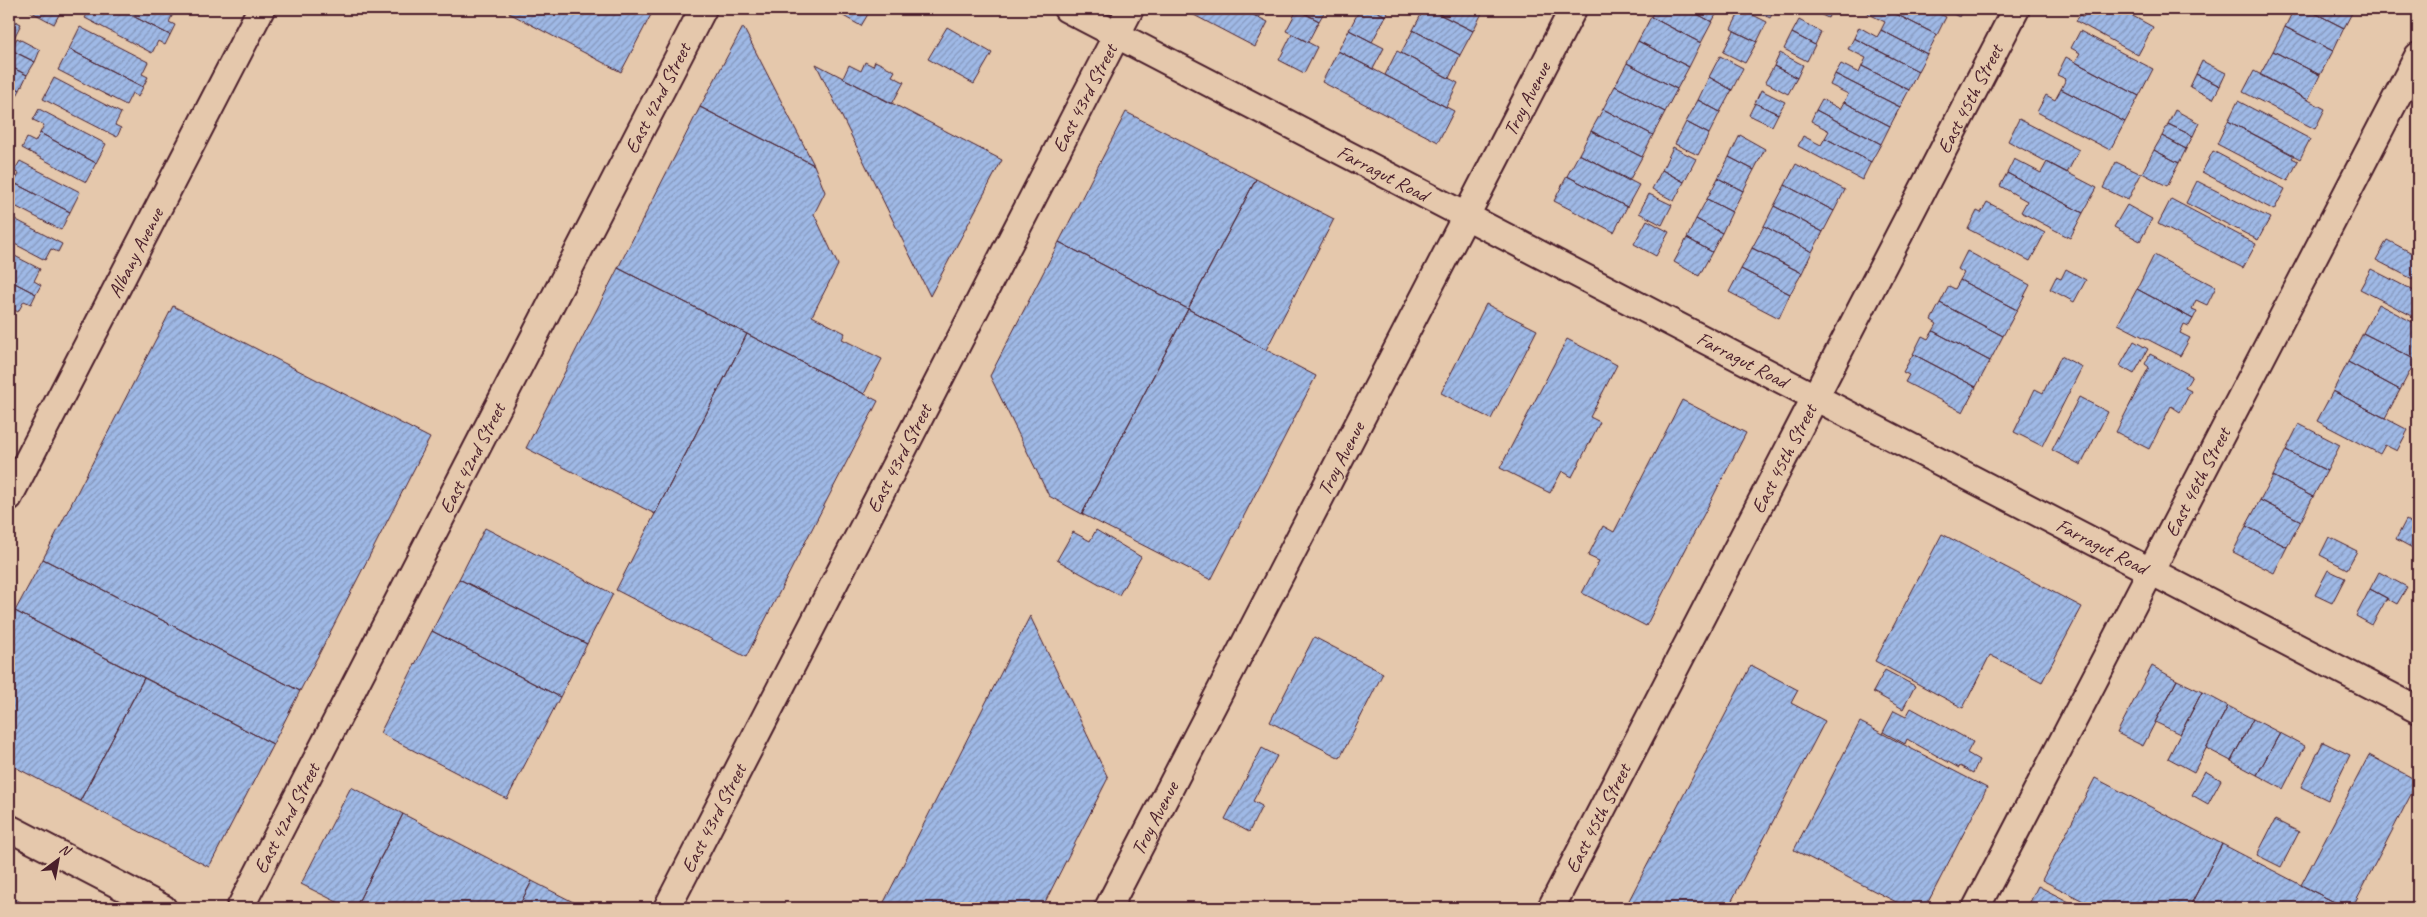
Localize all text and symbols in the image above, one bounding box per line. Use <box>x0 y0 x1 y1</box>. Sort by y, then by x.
street label: East 42nd Street <box>619 37 697 158</box>
street label: East 43rd Street <box>1046 38 1124 157</box>
street label: East 45th Street <box>1931 38 2010 158</box>
street label: Troy Avenue <box>1498 57 1557 140</box>
street label: Farragut Road <box>1333 139 1435 209</box>
street label: Albany Avenue <box>102 202 170 302</box>
street label: Farragut Road <box>1692 326 1795 395</box>
street label: East 42nd Street <box>433 397 512 518</box>
street label: East 43rd Street <box>861 398 939 517</box>
street label: East 45th Street <box>1745 398 1824 518</box>
street label: Troy Avenue <box>1312 416 1371 500</box>
street label: East 46th Street <box>2159 421 2237 541</box>
street label: Farragut Road <box>2052 513 2154 582</box>
street label: East 42nd Street <box>248 757 326 878</box>
street label: East 43rd Street <box>675 758 753 877</box>
street label: East 45th Street <box>1559 758 1637 877</box>
street label: Troy Avenue <box>1125 776 1185 860</box>
north arrow <box>32 834 82 884</box>
text: N <box>56 840 75 860</box>

